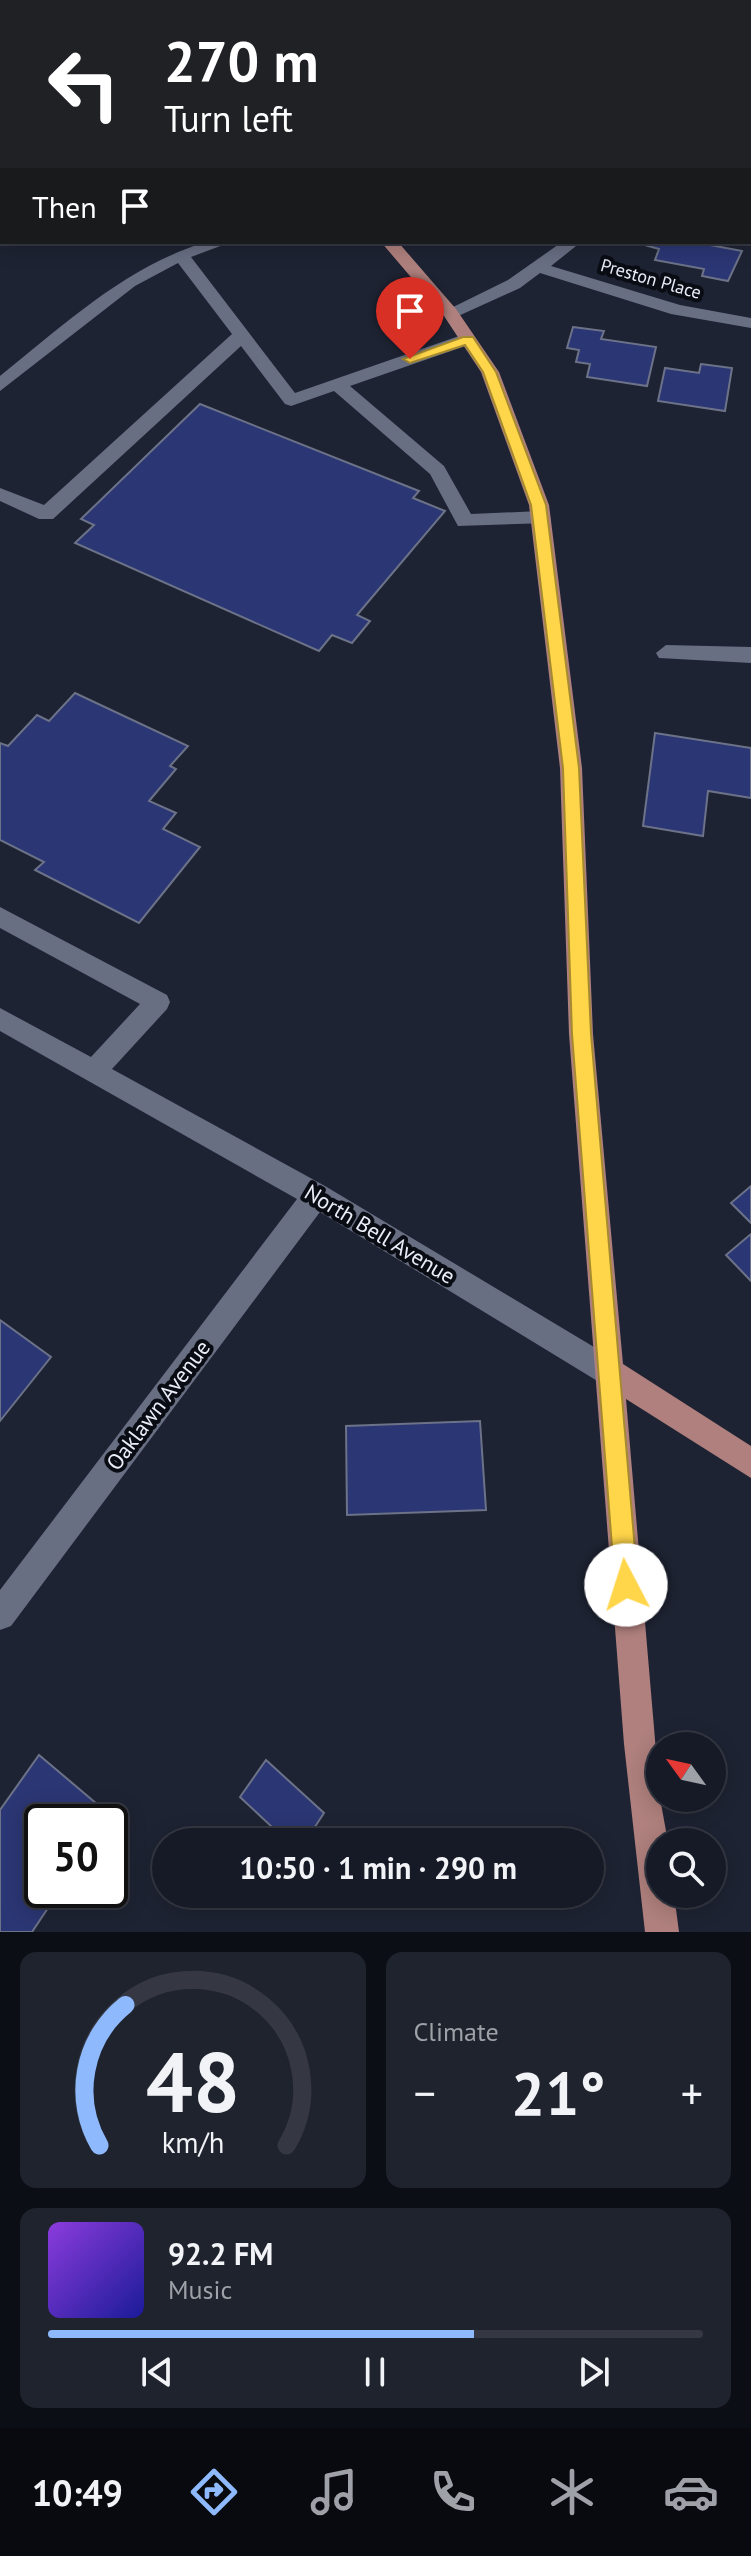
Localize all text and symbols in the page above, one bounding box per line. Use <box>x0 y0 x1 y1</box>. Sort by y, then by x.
text: 270 m <box>164 25 319 97</box>
icon: left <box>32 32 136 136</box>
text: Turn left <box>164 95 293 142</box>
icon: arrive <box>113 184 157 228</box>
text: Then <box>32 187 97 226</box>
street label: Preston Place <box>598 253 704 304</box>
pin <box>376 277 444 359</box>
icon: arrive <box>388 289 432 333</box>
street label: North Bell Avenue <box>300 1178 460 1290</box>
street label: Oaklawn Avenue <box>100 1334 216 1476</box>
position arrow <box>584 1543 668 1627</box>
north arrow <box>646 1732 726 1812</box>
map controls <box>646 1732 726 1908</box>
speed limit sign: 50 <box>24 1804 128 1908</box>
button: search <box>646 1828 726 1908</box>
text: 10:50 · 1 min · 290 m <box>239 1848 517 1887</box>
text: Climate <box>414 2015 499 2048</box>
text: 48 <box>146 2027 240 2135</box>
text: 21° <box>511 2054 605 2132</box>
text: − <box>414 2064 436 2121</box>
text: + <box>681 2064 703 2121</box>
text: km/h <box>161 2124 224 2161</box>
text: 92.2 FM <box>168 2234 273 2273</box>
text: Music <box>168 2273 232 2306</box>
icon: previous <box>135 2350 179 2394</box>
icon: pause <box>353 2350 397 2394</box>
icon: next <box>572 2350 616 2394</box>
icon: directions <box>186 2464 242 2520</box>
icon: music <box>306 2464 362 2520</box>
icon: phone <box>425 2464 481 2520</box>
icon: climate <box>544 2464 600 2520</box>
icon: car <box>663 2464 719 2520</box>
text: 10:49 <box>32 2469 123 2516</box>

